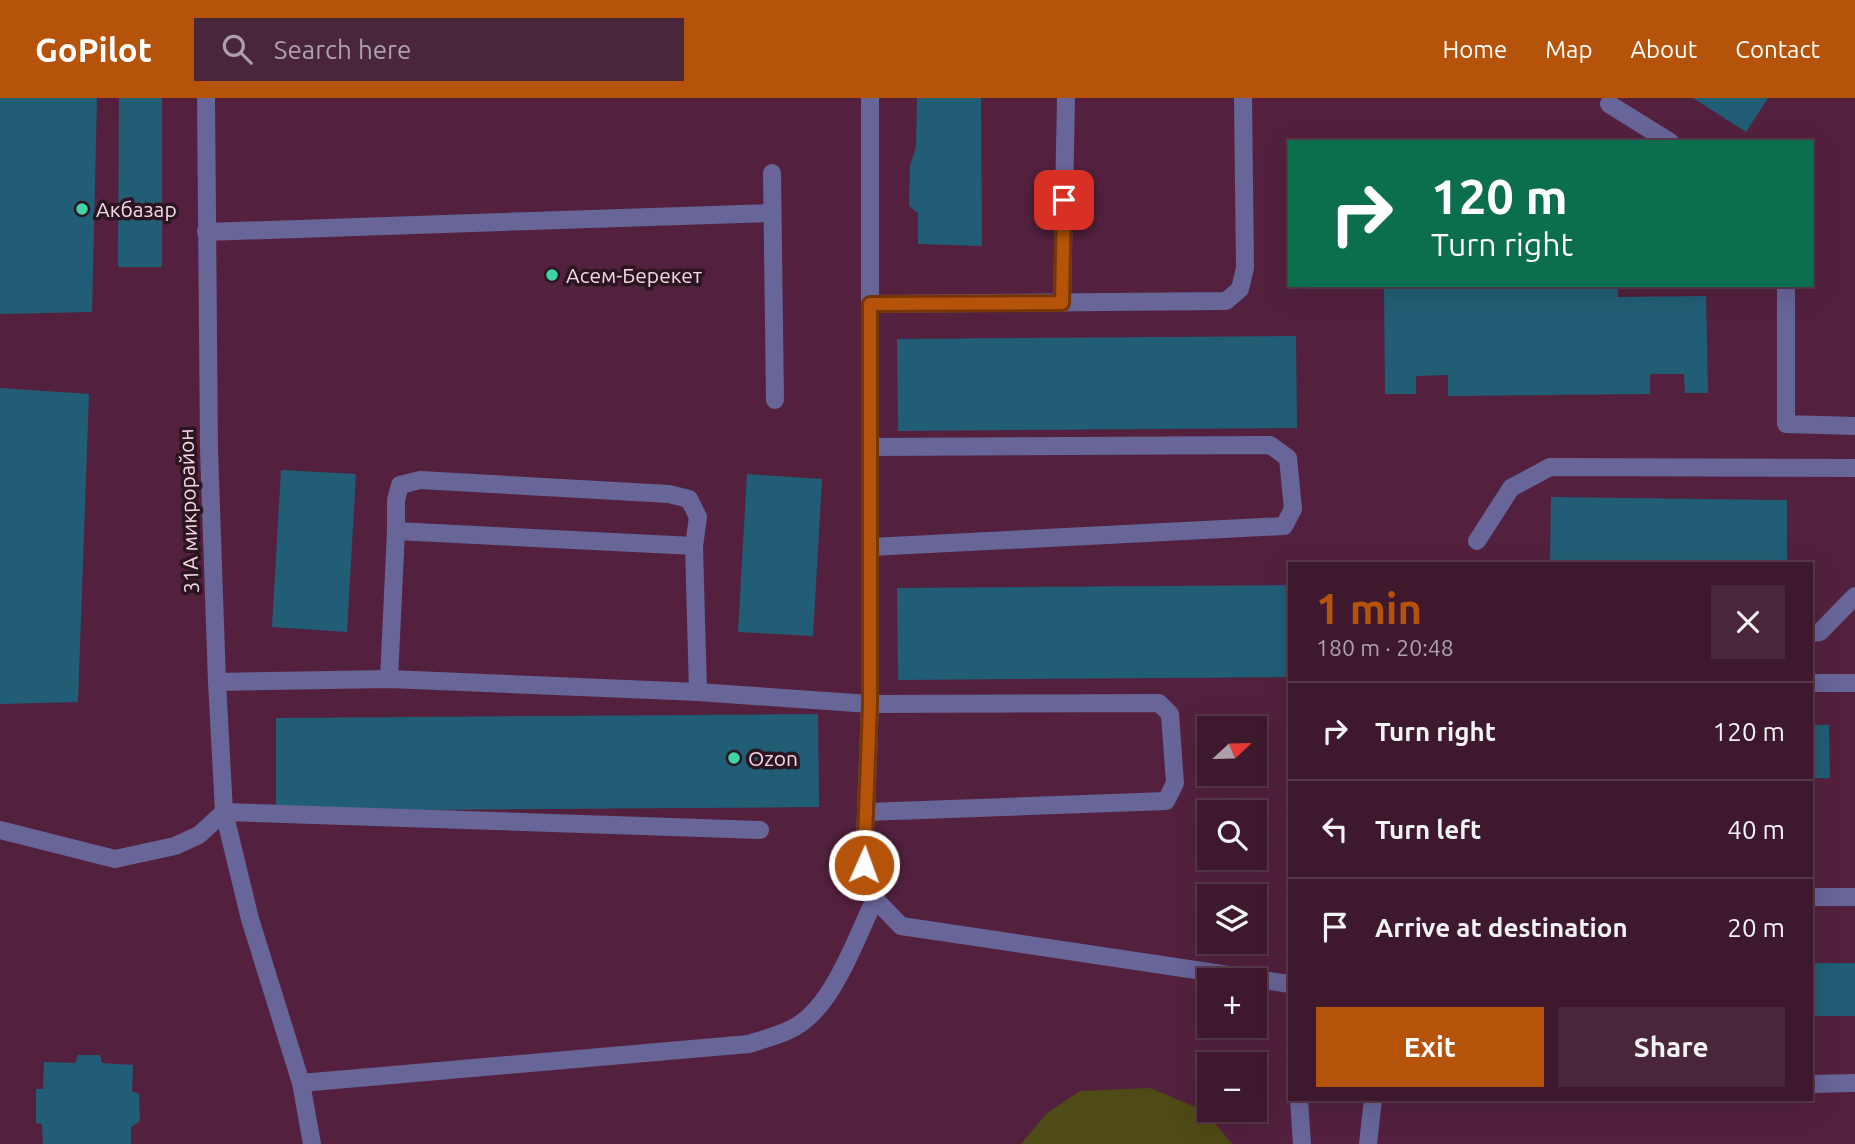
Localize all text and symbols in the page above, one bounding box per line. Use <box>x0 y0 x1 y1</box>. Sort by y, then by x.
search box <box>194 18 684 81</box>
icon: search <box>218 30 256 68</box>
text: GoPilot <box>35 31 152 68</box>
text: Search here <box>274 35 411 64</box>
text: Home <box>1442 36 1507 63</box>
text: Map <box>1545 36 1592 63</box>
text: About <box>1630 36 1697 63</box>
text: Contact <box>1735 36 1820 63</box>
icon: right <box>1316 168 1407 259</box>
text: 120 m <box>1431 168 1568 223</box>
pin <box>1034 170 1094 230</box>
icon: arrive <box>1045 181 1083 219</box>
place label: Акбазар <box>96 197 177 221</box>
marker: Акбазар <box>74 201 90 217</box>
text: Turn right <box>1431 226 1573 262</box>
place label: Асем-Берекет <box>566 263 703 287</box>
marker: Асем-Берекет <box>544 267 560 283</box>
street label: 31А микрорайон <box>173 428 203 594</box>
text: 1 min <box>1316 585 1422 632</box>
button: close <box>1711 585 1785 659</box>
text: 180 m · 20:48 <box>1316 635 1454 660</box>
icon: right <box>1316 712 1354 750</box>
north arrow <box>1197 716 1267 786</box>
map controls <box>1197 716 1267 1122</box>
text: Turn right <box>1375 717 1496 746</box>
text: 120 m <box>1713 717 1785 746</box>
place label: Ozon <box>748 746 798 770</box>
marker: Ozon <box>726 750 742 766</box>
button: search <box>1197 800 1267 870</box>
icon: left <box>1316 810 1354 848</box>
text: Turn left <box>1375 815 1481 844</box>
text: 40 m <box>1727 815 1785 844</box>
position arrow <box>827 828 901 902</box>
button: layers <box>1197 884 1267 954</box>
icon: arrive <box>1316 908 1354 946</box>
text: Arrive at destination <box>1375 913 1628 942</box>
text: 20 m <box>1727 913 1785 942</box>
button: + <box>1197 968 1267 1038</box>
button: Exit <box>1316 1007 1544 1087</box>
button: Share <box>1558 1007 1785 1087</box>
button: − <box>1197 1052 1267 1122</box>

